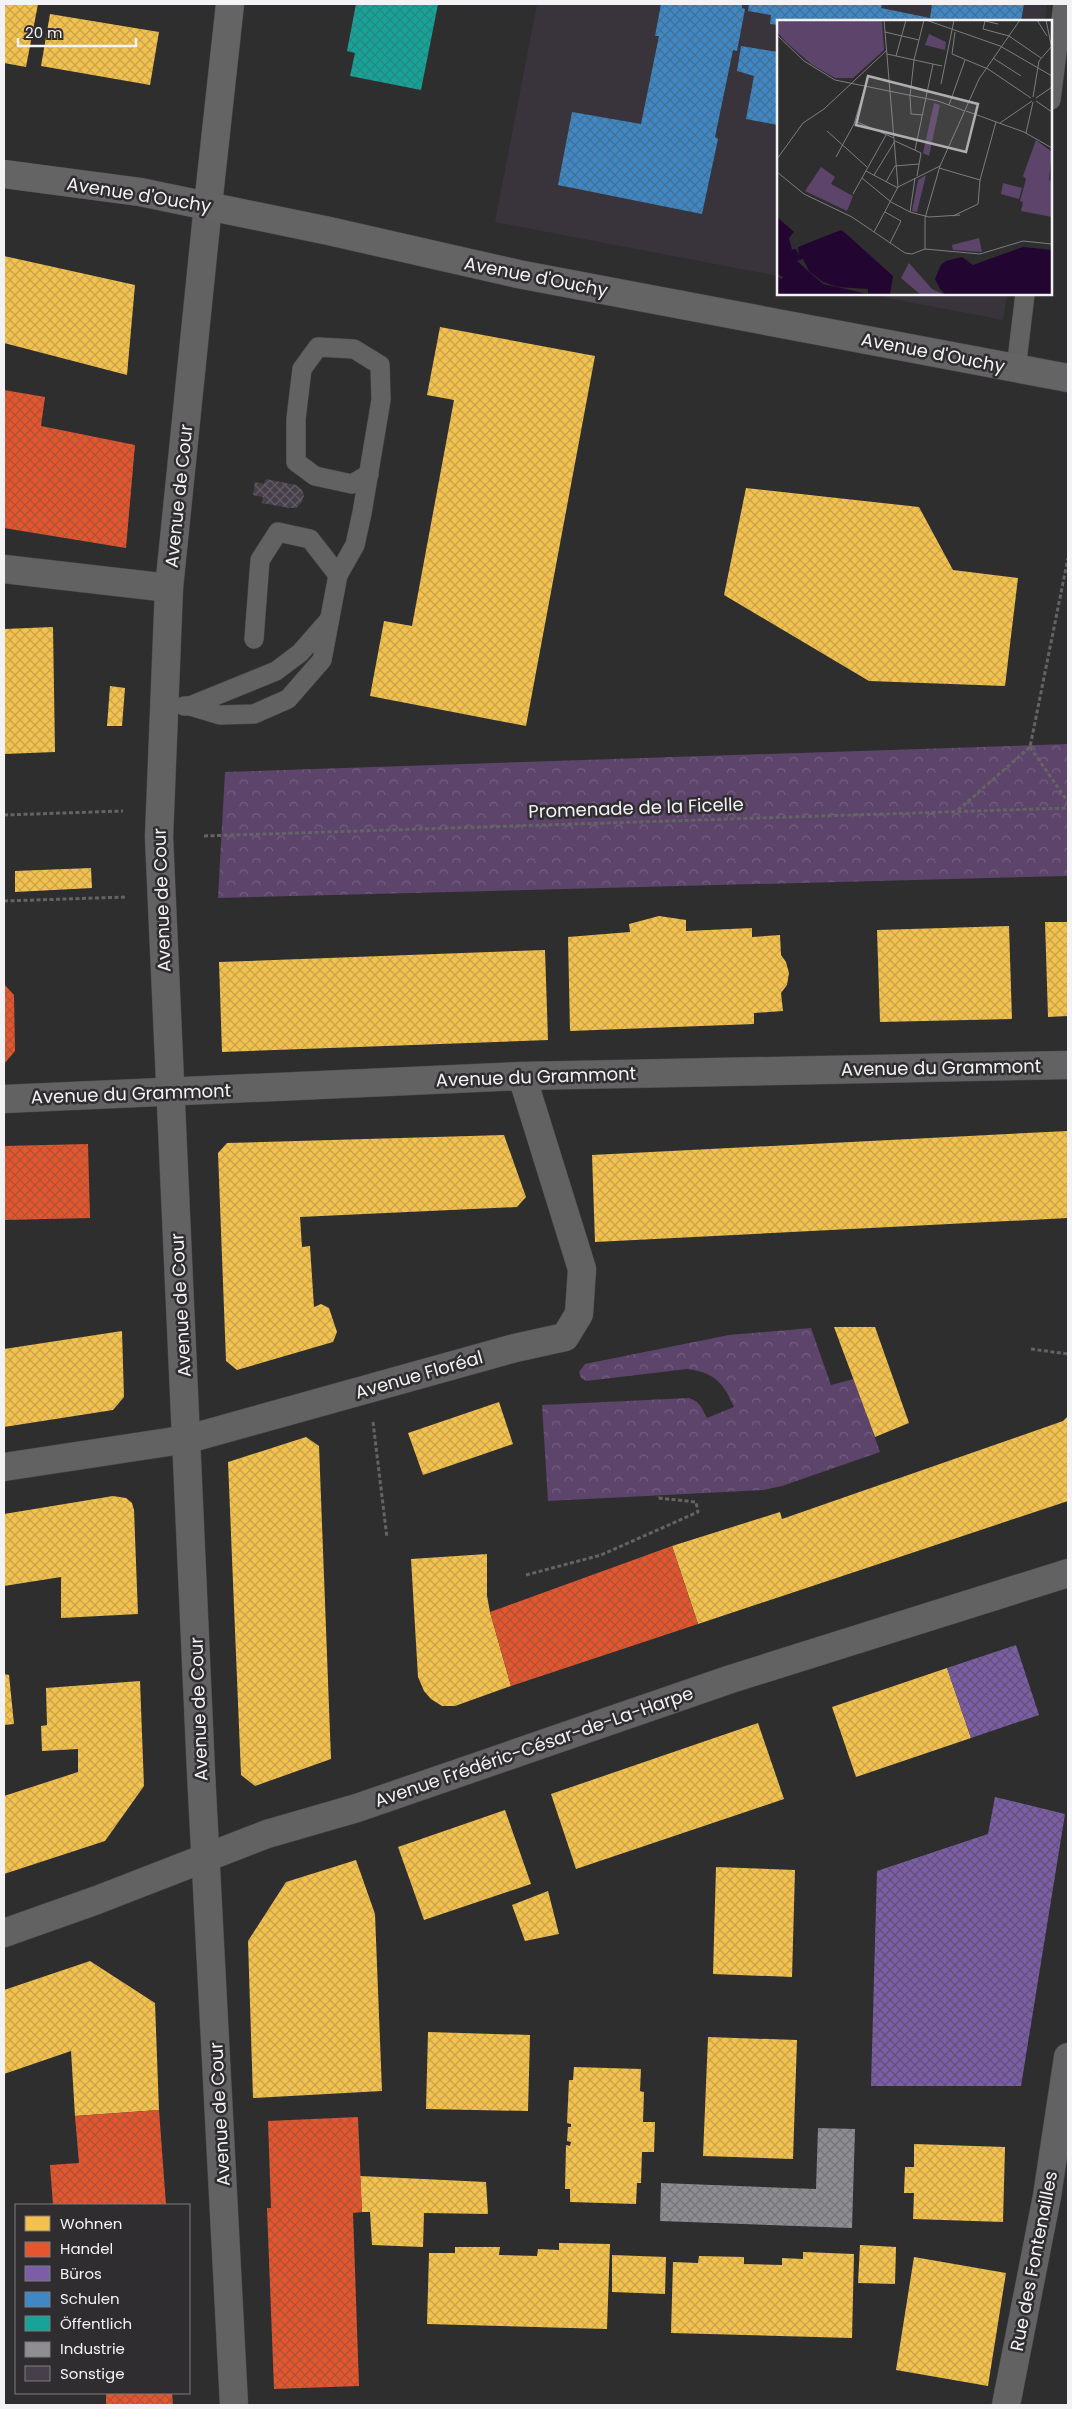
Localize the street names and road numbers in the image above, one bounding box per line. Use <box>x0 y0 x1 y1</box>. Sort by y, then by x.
street label: Avenue d'Ouchy <box>65 171 213 218</box>
street label: Avenue d'Ouchy <box>462 250 610 303</box>
street label: Avenue d'Ouchy <box>859 326 1007 379</box>
street label: Avenue de Cour <box>159 423 198 569</box>
street label: Promenade de la Ficelle <box>528 791 744 824</box>
street label: Avenue de Cour <box>146 827 177 973</box>
street label: Avenue du Grammont <box>841 1053 1041 1082</box>
street label: Avenue du Grammont <box>435 1061 637 1092</box>
street label: Avenue du Grammont <box>30 1078 232 1109</box>
street label: Avenue de Cour <box>164 1232 197 1378</box>
street label: Avenue Floréal <box>352 1344 486 1405</box>
street label: Avenue de Cour <box>183 1636 214 1782</box>
street label: Avenue Frédéric-César-de-La-Harpe <box>371 1680 697 1813</box>
street label: Avenue de Cour <box>203 2041 236 2187</box>
street label: Rue des Fontenailles <box>1004 2169 1063 2353</box>

